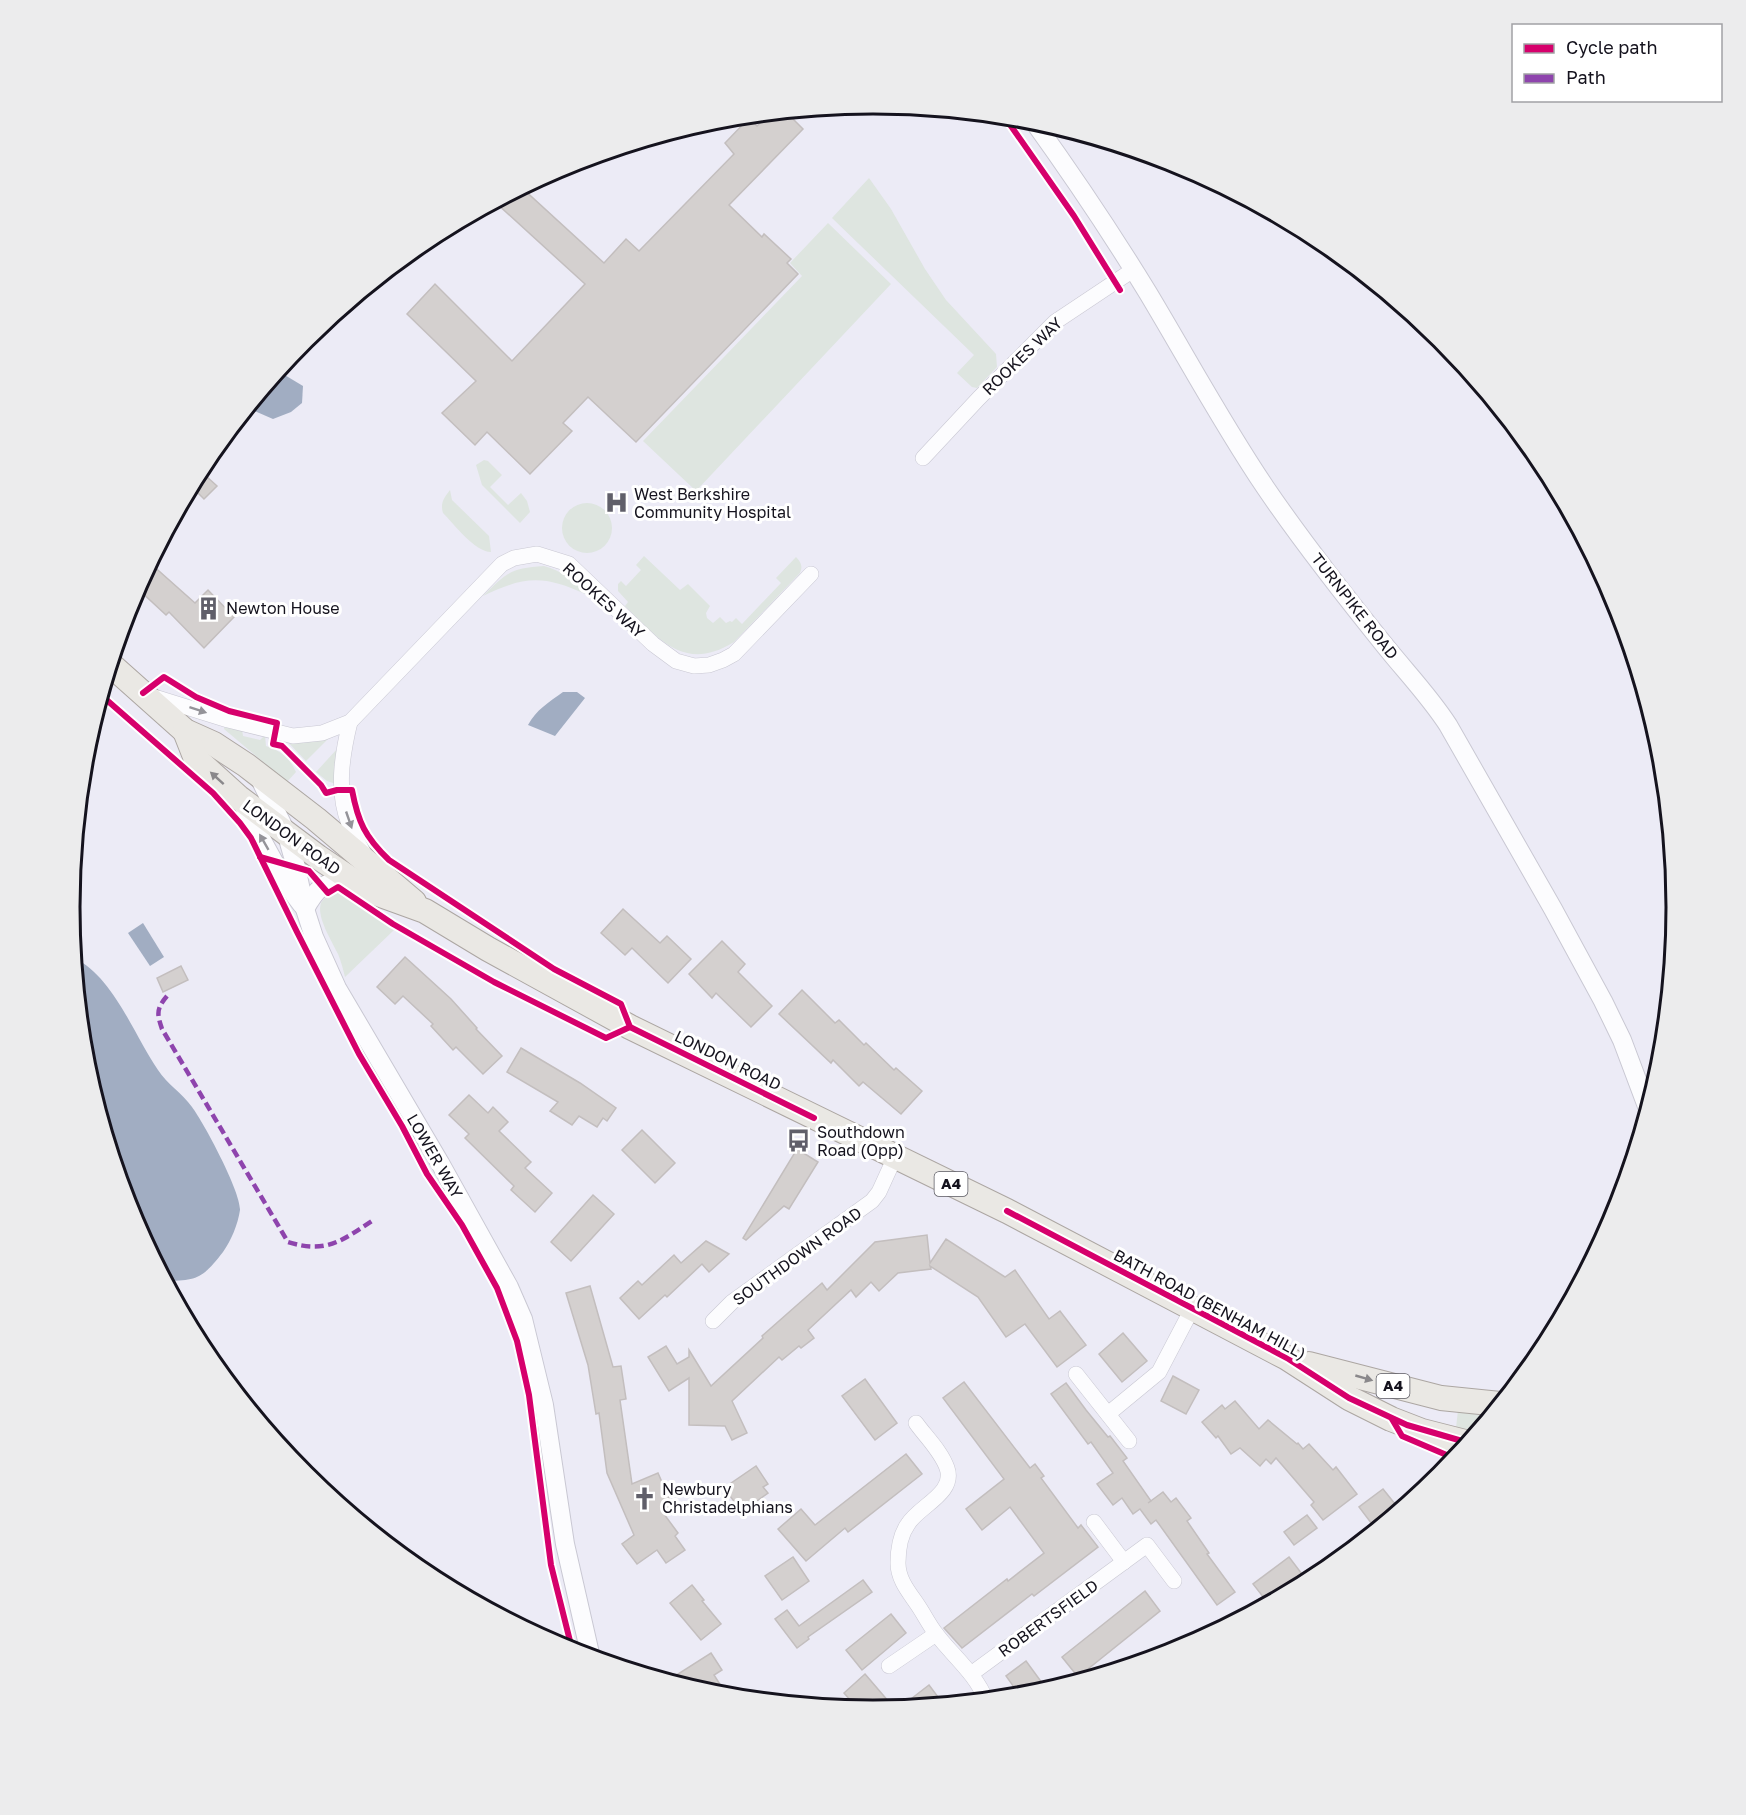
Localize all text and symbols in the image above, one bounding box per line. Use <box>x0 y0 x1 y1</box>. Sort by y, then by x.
legend <box>1512 24 1722 102</box>
text: Cycle path <box>1566 36 1658 58</box>
text: Path <box>1566 66 1606 88</box>
street label: ROOKES WAY <box>978 312 1067 399</box>
place label: West Berkshire Community Hospital <box>634 484 791 522</box>
hospital icon: West Berkshire Community Hospital <box>603 490 629 516</box>
street label: TURNPIKE ROAD <box>1307 549 1403 663</box>
street label: ROOKES WAY <box>559 558 650 643</box>
building icon: Newton House <box>195 595 221 621</box>
place label: Newton House <box>226 598 340 618</box>
one-way arrow <box>189 706 207 716</box>
one-way arrow <box>210 771 225 785</box>
street label: LONDON ROAD <box>239 795 345 879</box>
one-way arrow <box>344 811 354 829</box>
one-way arrow <box>259 833 269 850</box>
street label: LONDON ROAD <box>671 1026 785 1094</box>
street label: LOWER WAY <box>403 1110 468 1202</box>
place label: Southdown Road (Opp) <box>817 1122 905 1160</box>
bus stop icon: Southdown Road (Opp) <box>786 1128 812 1154</box>
road number: A4 <box>934 1172 968 1196</box>
street label: SOUTHDOWN ROAD <box>729 1202 865 1310</box>
street label: BATH ROAD (BENHAM HILL) <box>1110 1245 1310 1363</box>
one-way arrow <box>1355 1374 1373 1383</box>
road number: A4 <box>1376 1374 1410 1398</box>
place label: Newbury Christadelphians <box>662 1479 793 1517</box>
church icon: Newbury Christadelphians <box>631 1485 657 1511</box>
street label: ROBERTSFIELD <box>994 1575 1102 1661</box>

